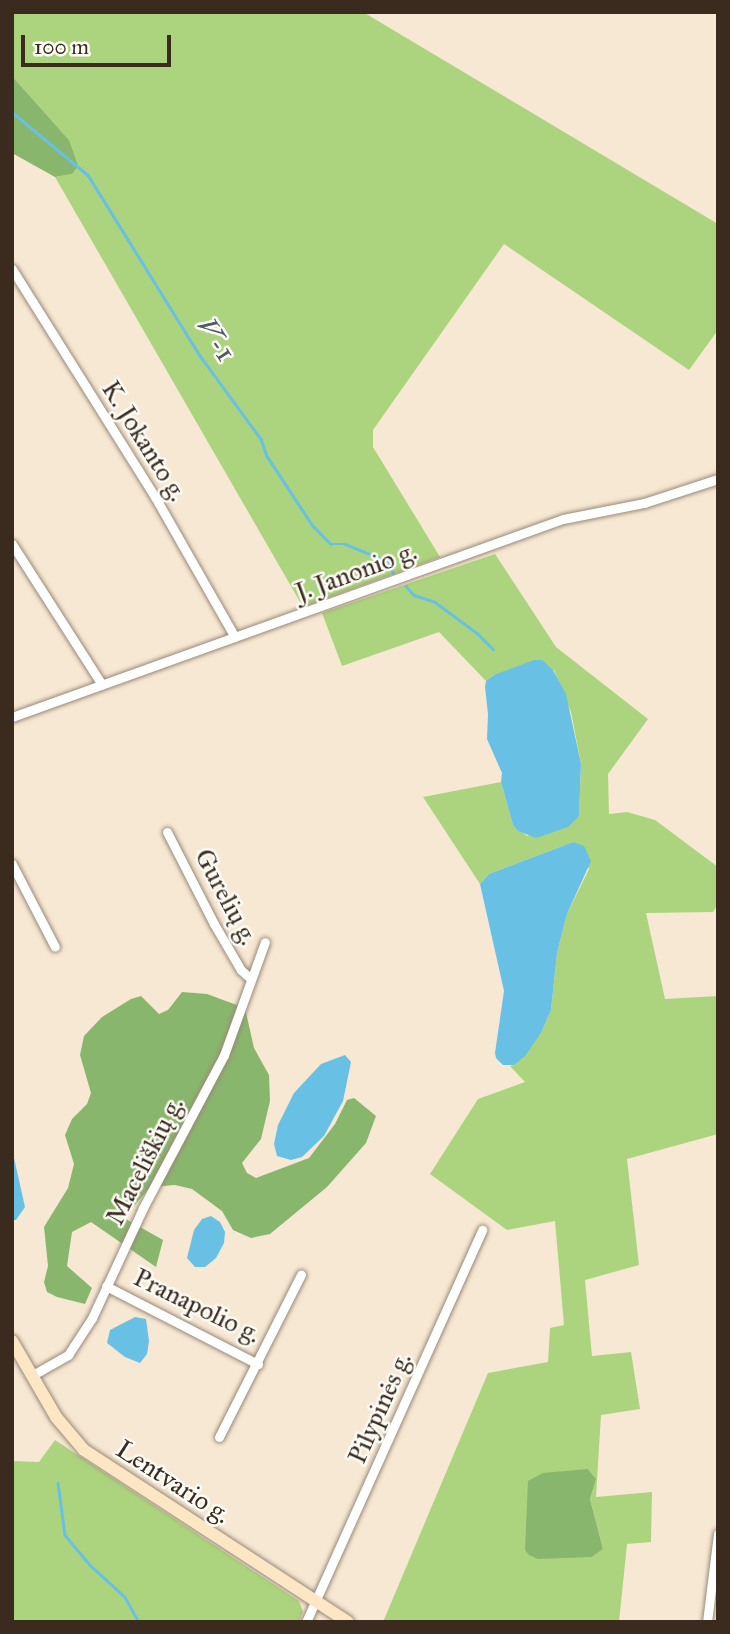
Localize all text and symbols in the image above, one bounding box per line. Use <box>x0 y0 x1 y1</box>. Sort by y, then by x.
scale bar <box>24 21 175 65</box>
text: 100 m <box>34 34 89 60</box>
water label: V-1 <box>189 311 243 367</box>
street label: K. Jokanto g. <box>95 375 193 507</box>
street label: J. Janonio g. <box>291 536 421 608</box>
street label: Gurelių g. <box>188 844 264 950</box>
street label: Maceliškių g. <box>100 1092 190 1230</box>
street label: Pranapolio g. <box>129 1262 265 1350</box>
street label: Pilypinės g. <box>342 1348 418 1468</box>
street label: Lentvario g. <box>110 1434 236 1530</box>

